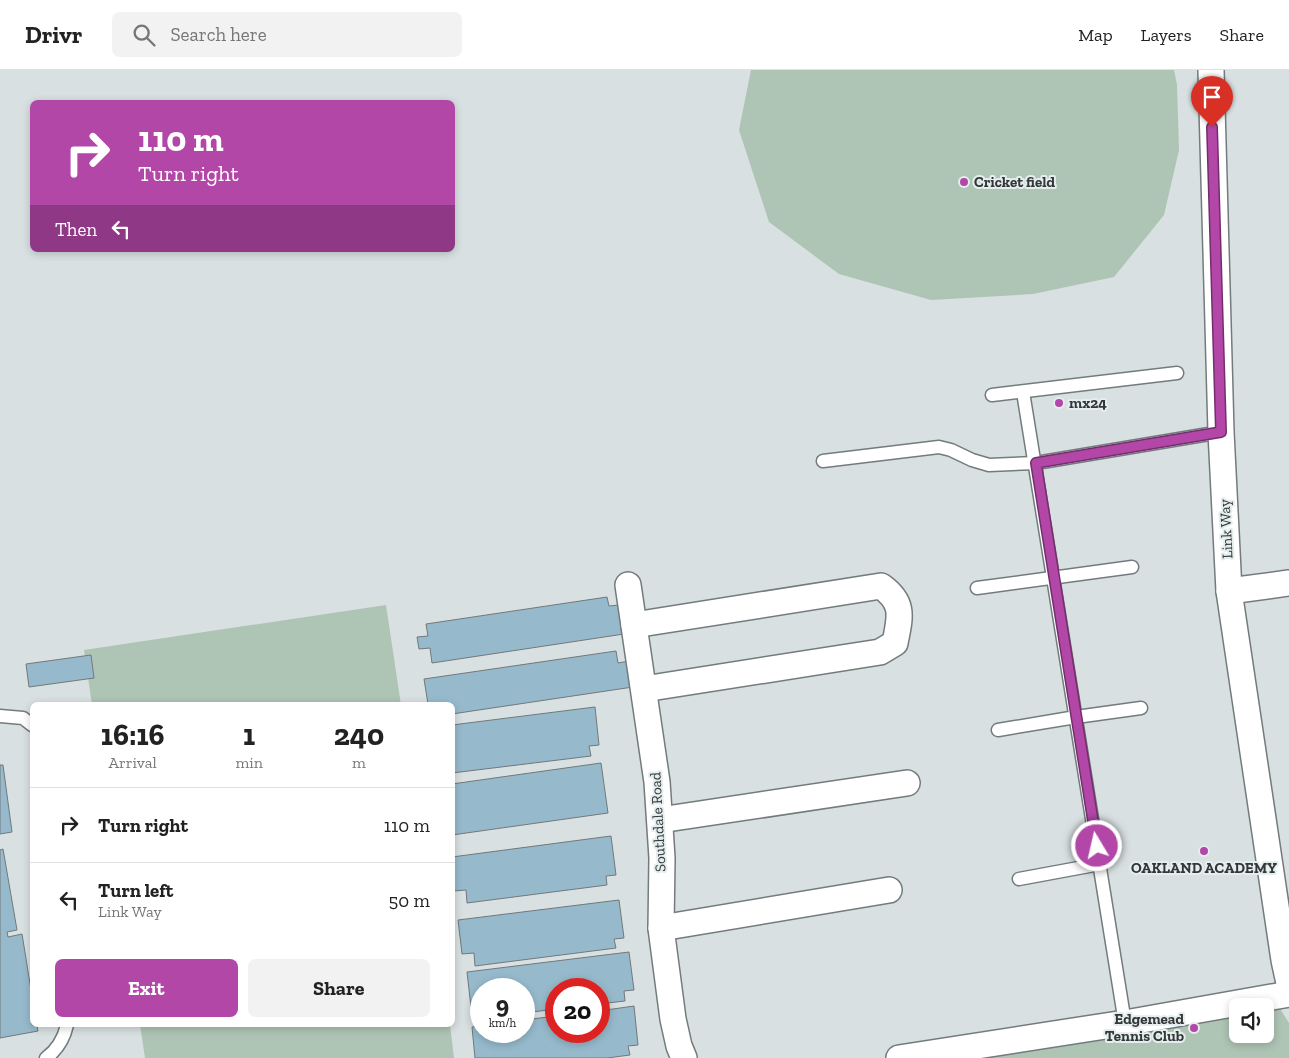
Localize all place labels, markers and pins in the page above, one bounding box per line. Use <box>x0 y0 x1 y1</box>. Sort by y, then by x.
pin <box>1191 76 1233 127</box>
place label: Cricket field <box>974 173 1056 191</box>
marker: Cricket field <box>958 176 970 188</box>
place label: mx24 <box>1069 394 1107 412</box>
marker: mx24 <box>1053 397 1065 409</box>
marker: OAKLAND ACADEMY <box>1198 845 1210 857</box>
place label: OAKLAND ACADEMY <box>1131 859 1277 877</box>
place label: Edgemead Tennis Club <box>1105 1010 1184 1045</box>
marker: Edgemead Tennis Club <box>1188 1022 1200 1034</box>

